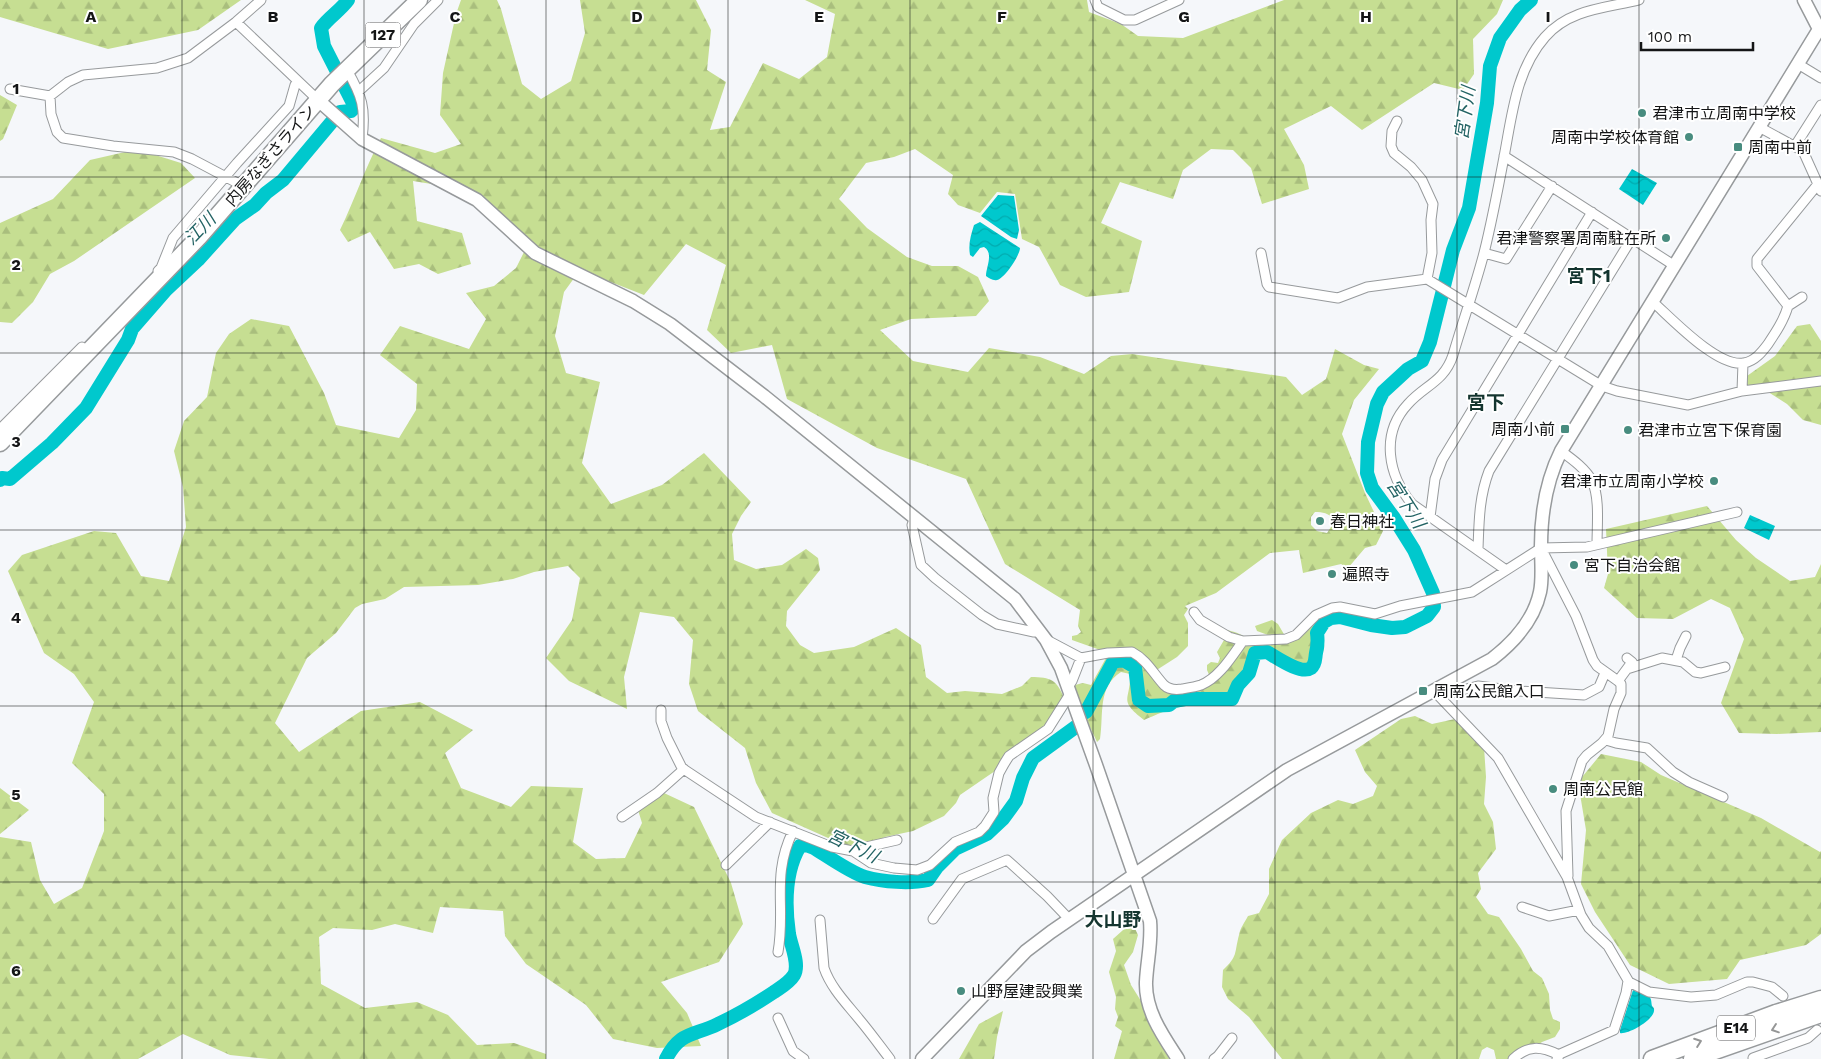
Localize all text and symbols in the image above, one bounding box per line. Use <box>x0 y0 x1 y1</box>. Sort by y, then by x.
text: A <box>86 7 97 26</box>
text: B <box>268 7 279 26</box>
text: C <box>450 7 461 26</box>
text: D <box>631 7 643 26</box>
text: E <box>814 7 824 26</box>
text: F <box>997 7 1007 26</box>
text: G <box>1178 7 1190 26</box>
text: H <box>1360 7 1372 26</box>
text: I <box>1545 7 1551 26</box>
scale bar <box>1641 20 1754 52</box>
road number: 127 <box>366 22 400 48</box>
text: 100 m <box>1648 28 1692 46</box>
text: 1 <box>13 79 19 98</box>
water label: 宮下川 <box>1450 83 1479 141</box>
street label: 内房なぎさライン <box>221 101 320 210</box>
place label: 君津市立周南中学校 <box>1652 104 1796 123</box>
marker: 君津市立周南中学校 <box>1636 107 1648 119</box>
place label: 周南中学校体育館 <box>1551 128 1679 147</box>
marker: 周南中学校体育館 <box>1683 131 1695 143</box>
place label: 周南中前 <box>1748 138 1812 157</box>
marker: 周南中前 <box>1732 141 1744 153</box>
water label: 江川 <box>180 207 221 249</box>
place label: 君津警察署周南駐在所 <box>1496 229 1656 248</box>
marker: 君津警察署周南駐在所 <box>1660 232 1672 244</box>
text: 2 <box>11 255 21 274</box>
district label: 宮下1 <box>1567 265 1611 286</box>
district label: 宮下 <box>1467 391 1505 414</box>
place label: 周南小前 <box>1491 420 1555 439</box>
place label: 君津市立宮下保育園 <box>1638 421 1782 440</box>
marker: 周南小前 <box>1559 423 1571 435</box>
marker: 君津市立宮下保育園 <box>1622 424 1634 436</box>
text: 3 <box>11 432 21 451</box>
place label: 君津市立周南小学校 <box>1560 472 1704 491</box>
water label: 宮下川 <box>1383 475 1431 534</box>
marker: 君津市立周南小学校 <box>1708 475 1720 487</box>
place label: 春日神社 <box>1330 512 1394 531</box>
marker: 春日神社 <box>1314 515 1326 527</box>
place label: 宮下自治会館 <box>1584 556 1680 575</box>
marker: 宮下自治会館 <box>1568 559 1580 571</box>
place label: 遍照寺 <box>1342 565 1390 584</box>
marker: 遍照寺 <box>1326 568 1338 580</box>
text: 4 <box>11 608 21 627</box>
place label: 周南公民館入口 <box>1433 682 1545 701</box>
marker: 周南公民館入口 <box>1417 685 1429 697</box>
place label: 周南公民館 <box>1563 780 1643 799</box>
marker: 周南公民館 <box>1547 783 1559 795</box>
text: 5 <box>11 785 21 804</box>
water label: 宮下川 <box>824 824 884 868</box>
district label: 大山野 <box>1084 908 1142 931</box>
text: 6 <box>11 961 21 980</box>
place label: 山野屋建設興業 <box>971 982 1083 1001</box>
marker: 山野屋建設興業 <box>955 985 967 997</box>
road number: E14 <box>1717 1016 1755 1040</box>
one-way arrow <box>1771 1023 1779 1033</box>
one-way arrow <box>1693 1038 1702 1048</box>

